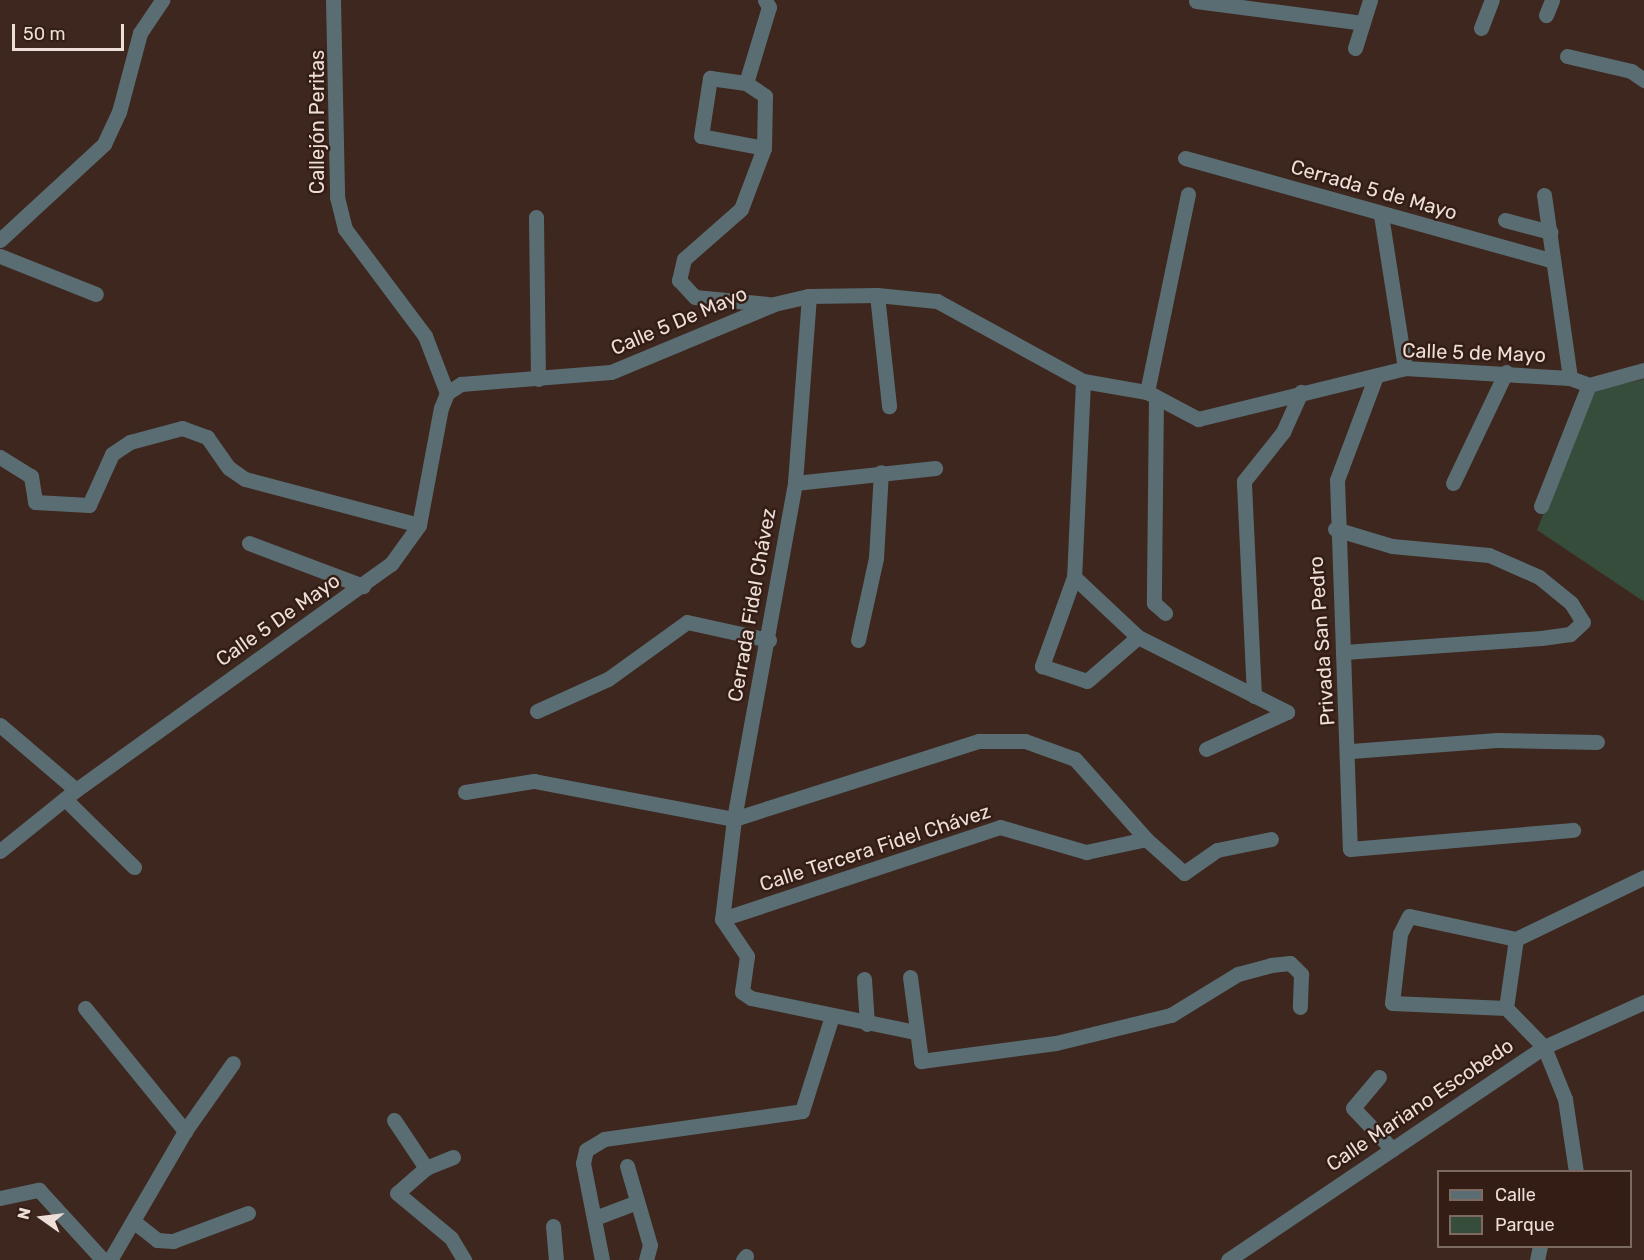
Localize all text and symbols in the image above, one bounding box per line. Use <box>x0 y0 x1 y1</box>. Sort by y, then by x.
scale bar <box>15 12 128 50</box>
text: 50 m <box>23 23 66 45</box>
street label: Callejón Peritas <box>305 50 329 194</box>
street label: Cerrada 5 de Mayo <box>1288 155 1460 225</box>
street label: Calle 5 De Mayo <box>607 281 751 361</box>
street label: Calle 5 de Mayo <box>1402 338 1546 368</box>
street label: Cerrada Fidel Chávez <box>723 506 781 704</box>
street label: Privada San Pedro <box>1304 555 1340 727</box>
street label: Calle 5 De Mayo <box>211 568 345 672</box>
street label: Calle Tercera Fidel Chávez <box>756 799 994 897</box>
street label: Calle Mariano Escobedo <box>1322 1033 1518 1177</box>
legend <box>1437 1170 1632 1248</box>
text: Calle <box>1495 1184 1536 1206</box>
north arrow <box>12 1188 72 1248</box>
text: N <box>13 1206 35 1221</box>
text: Parque <box>1495 1214 1555 1236</box>

